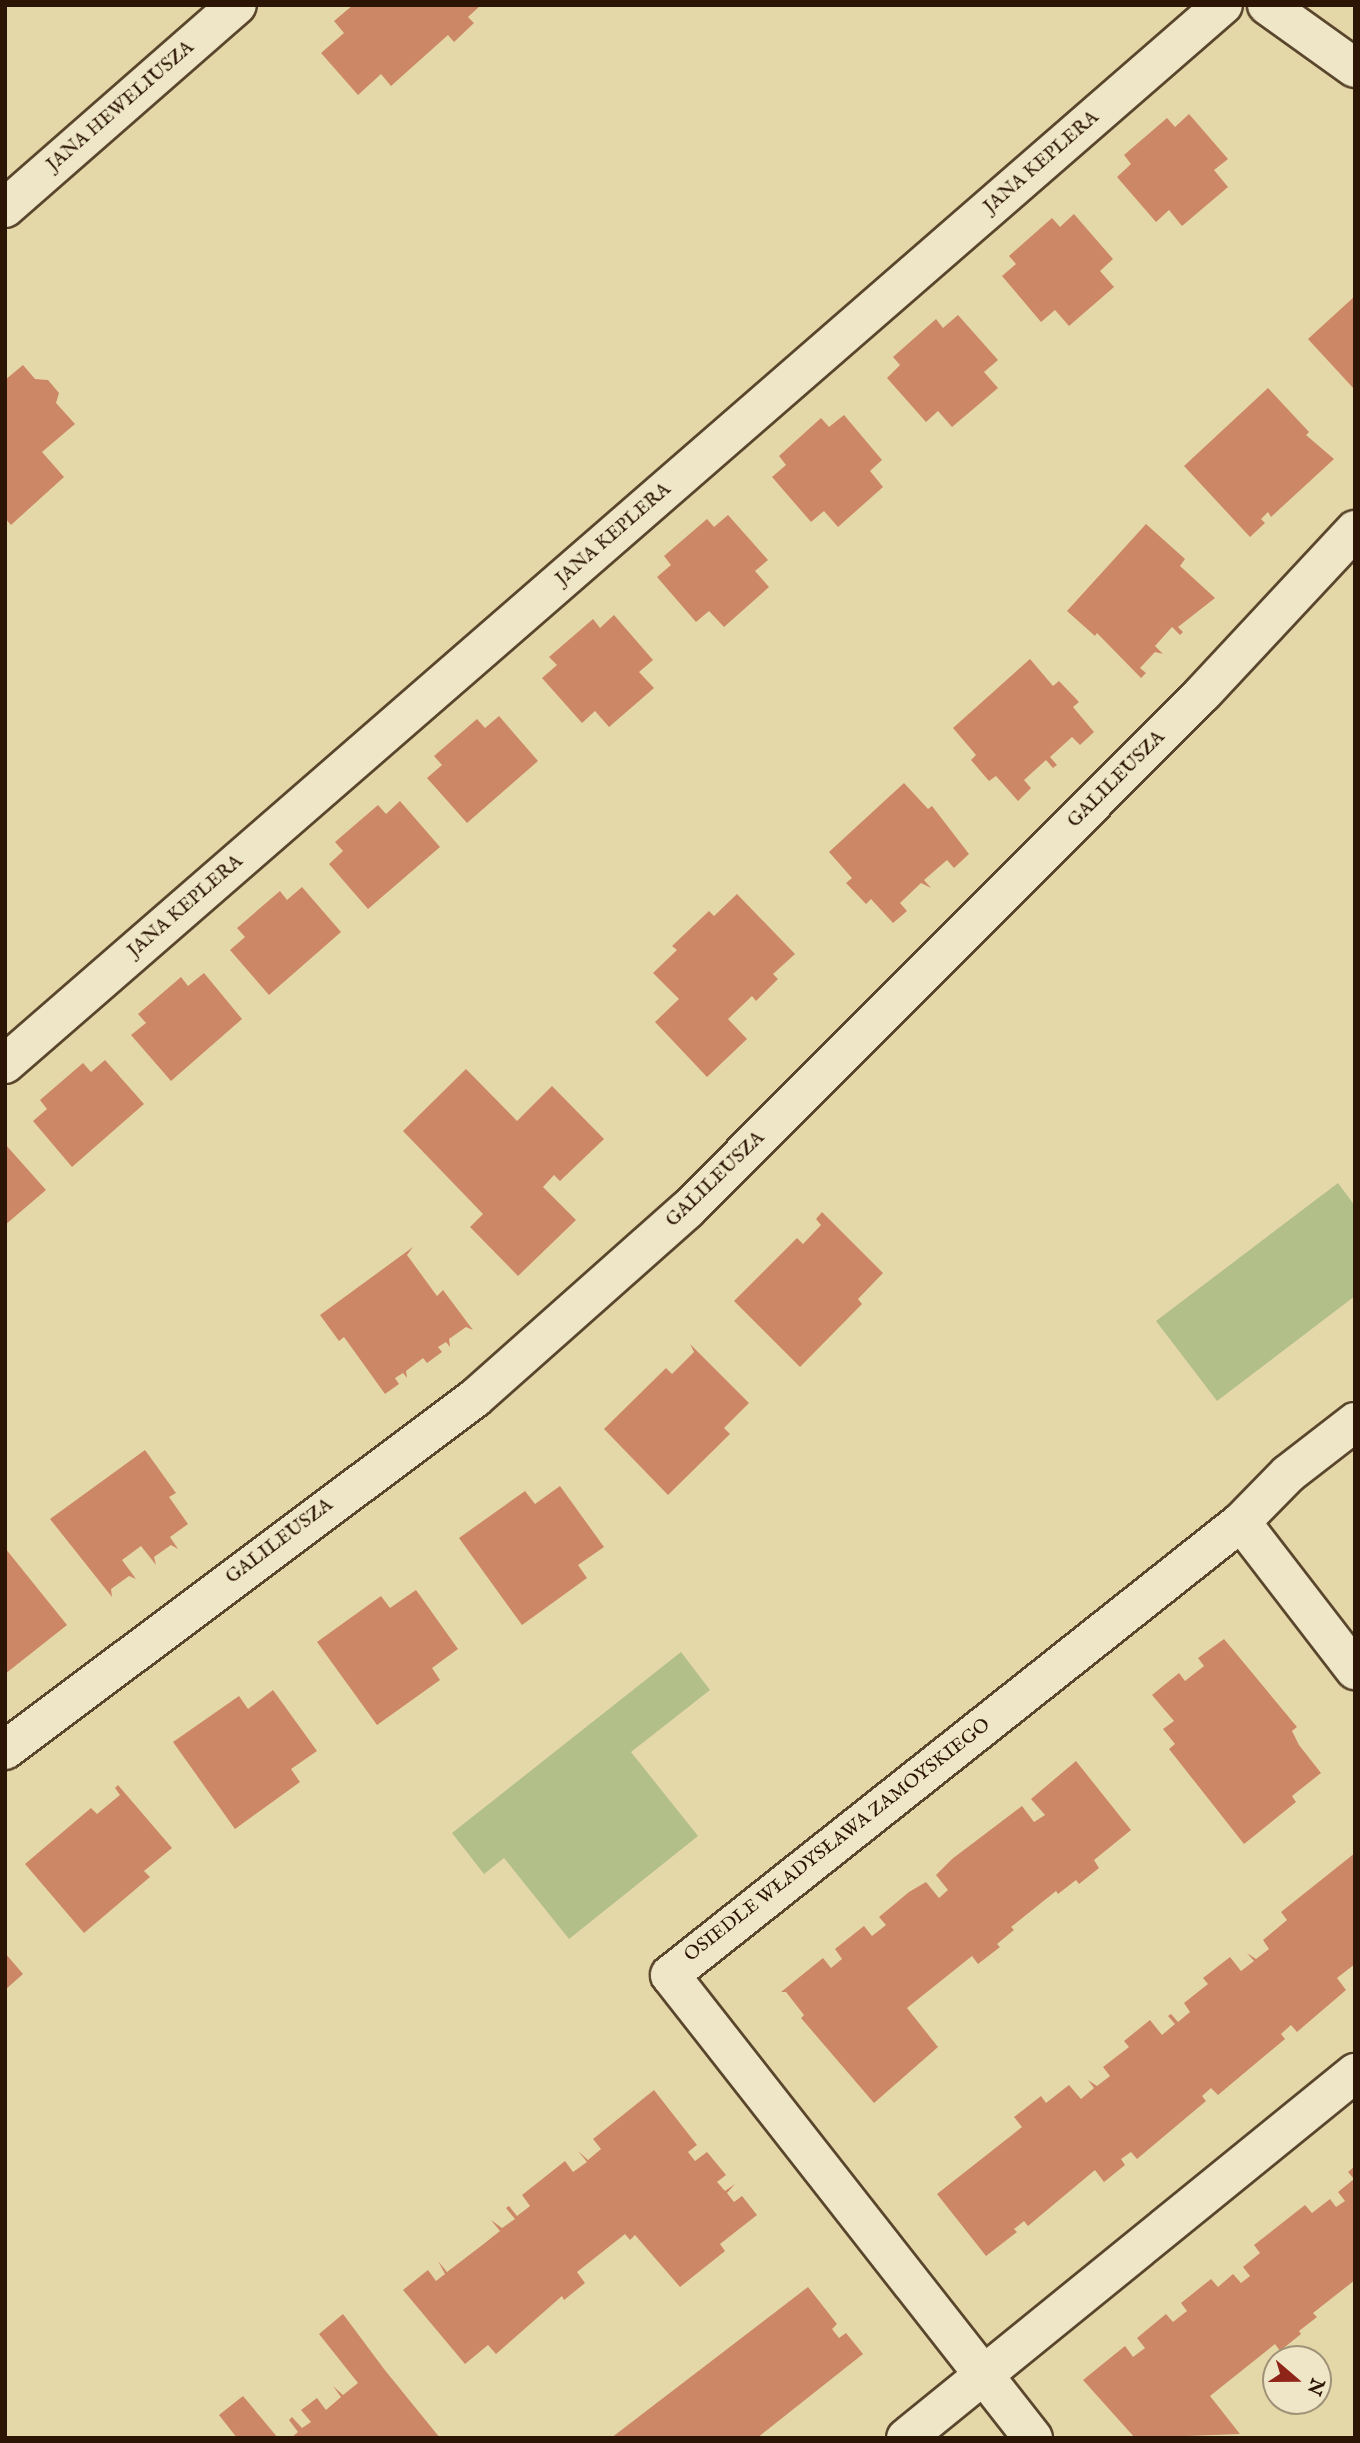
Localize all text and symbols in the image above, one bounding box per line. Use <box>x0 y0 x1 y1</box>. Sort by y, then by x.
street label: JANA HEWELIUSZA <box>43 37 199 177</box>
street label: JANA KEPLERA <box>980 107 1104 219</box>
street label: JANA KEPLERA <box>552 479 676 591</box>
street label: GALILEUSZA <box>1064 727 1170 833</box>
street label: JANA KEPLERA <box>124 851 248 963</box>
street label: GALILEUSZA <box>662 1127 770 1233</box>
street label: GALILEUSZA <box>222 1494 338 1590</box>
street label: OSIEDLE WŁADYSŁAWA ZAMOYSKIEGO <box>681 1714 995 1968</box>
north arrow <box>1262 2345 1332 2415</box>
text: N <box>1301 2375 1329 2398</box>

